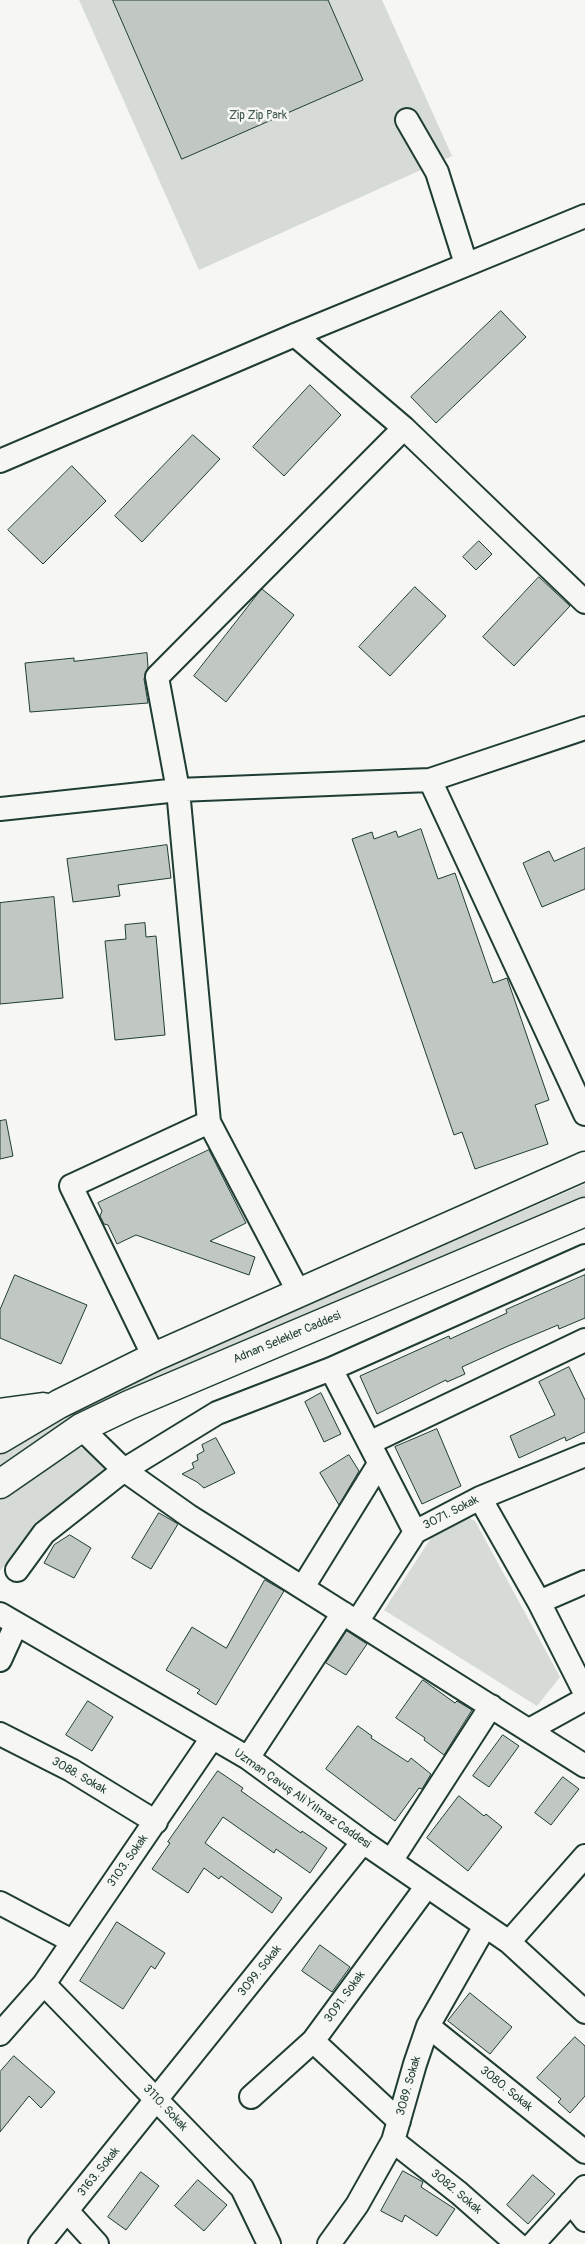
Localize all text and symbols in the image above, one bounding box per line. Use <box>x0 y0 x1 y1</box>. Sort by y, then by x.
park label: Zip Zip Park <box>229 109 287 123</box>
street label: Adnan Selekler Caddesi <box>231 1309 343 1367</box>
street label: 3071. Sokak <box>421 1493 481 1533</box>
street label: Uzman Çavuş Ali Yılmaz Caddesi <box>231 1746 373 1852</box>
street label: 3088. Sokak <box>49 1754 109 1798</box>
street label: 3103. Sokak <box>105 1832 151 1890</box>
street label: 3099. Sokak <box>235 1943 285 1999</box>
street label: 3091. Sokak <box>322 1968 368 2026</box>
street label: 3089. Sokak <box>394 2055 424 2117</box>
street label: 3080. Sokak <box>477 2063 535 2115</box>
street label: 3110. Sokak <box>140 2082 190 2134</box>
street label: 3163. Sokak <box>75 2144 123 2200</box>
street label: 3082. Sokak <box>428 2167 484 2217</box>

